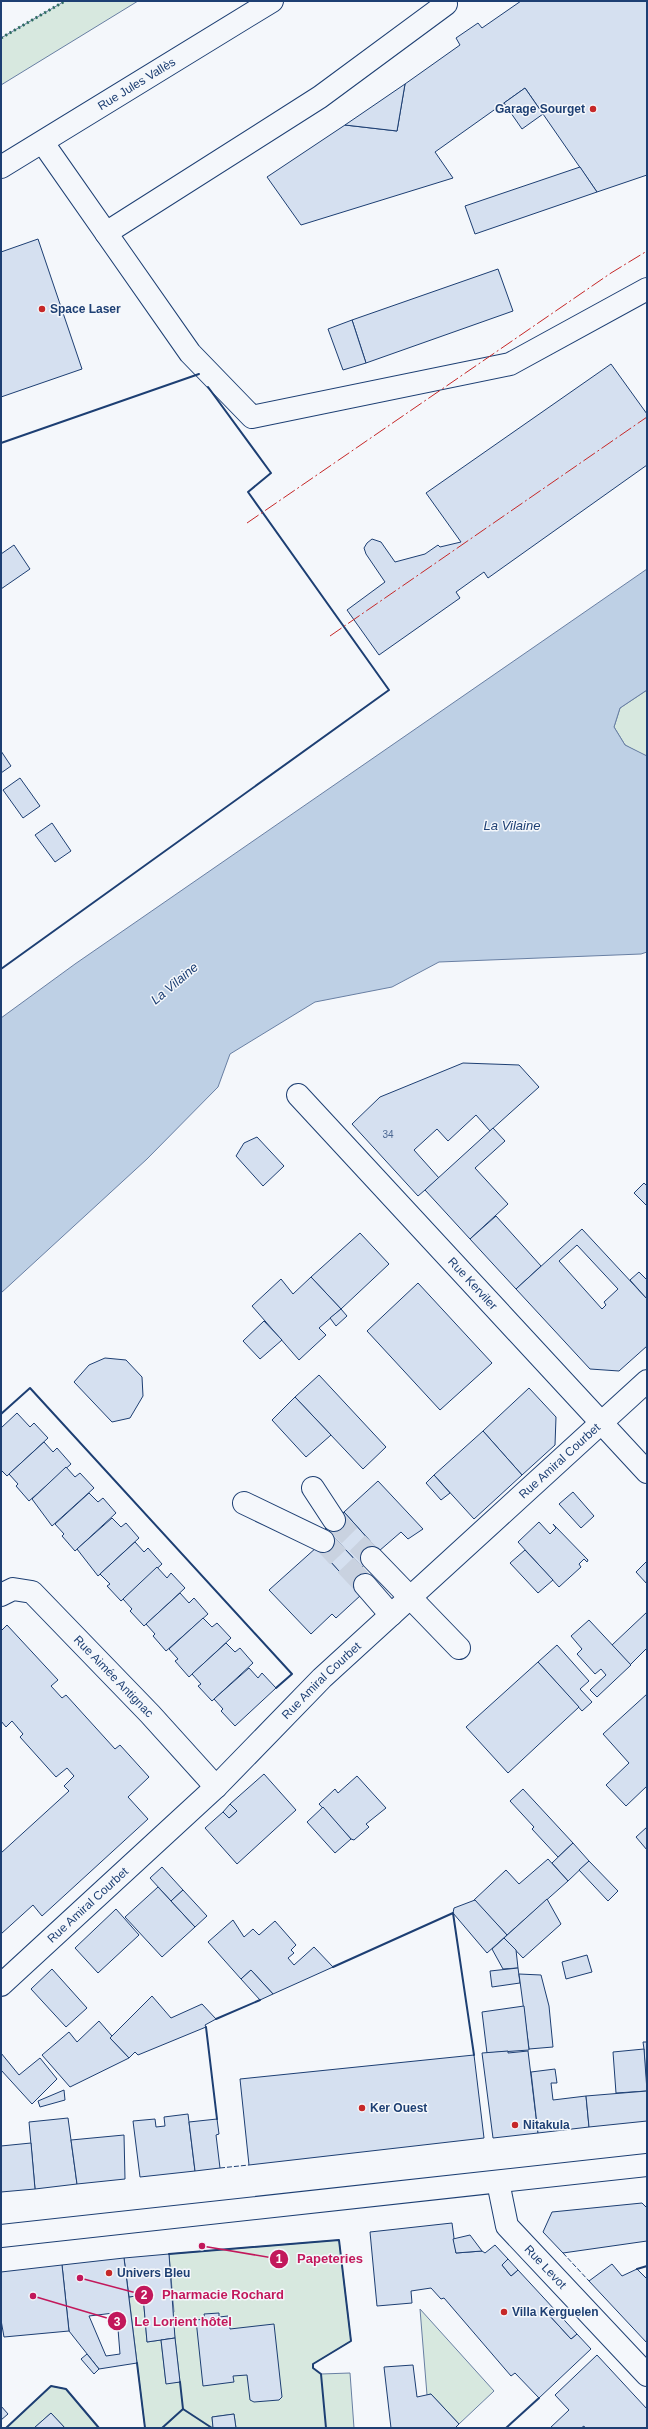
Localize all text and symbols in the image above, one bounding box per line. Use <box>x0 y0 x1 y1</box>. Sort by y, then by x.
street label: Rue Jules Vallès <box>95 55 178 113</box>
place label: Garage Sourget <box>495 102 585 116</box>
marker: Garage Sourget <box>588 104 598 114</box>
place label: Space Laser <box>50 302 121 316</box>
marker: Space Laser <box>37 304 47 314</box>
water label: La Vilaine <box>484 818 540 833</box>
water label: La Vilaine <box>148 959 201 1007</box>
house number: 34 <box>382 1129 394 1140</box>
street label: Rue Kerviler <box>445 1255 500 1313</box>
street label: Rue Amiral Courbet <box>516 1420 603 1502</box>
street label: Rue Aimée Antignac <box>71 1633 156 1720</box>
street label: Rue Amiral Courbet <box>279 1639 364 1722</box>
street label: Rue Amiral Courbet <box>44 1864 132 1946</box>
place label: Ker Ouest <box>370 2101 427 2115</box>
marker: Ker Ouest <box>357 2103 367 2113</box>
place label: Nitakula <box>523 2118 570 2132</box>
marker: Nitakula <box>510 2120 520 2130</box>
street label: Rue Levot <box>522 2242 570 2292</box>
callout: Papeteries <box>269 2246 371 2271</box>
text: Papeteries <box>297 2251 363 2266</box>
text: 1 <box>276 2252 283 2266</box>
place label: Univers Bleu <box>117 2266 190 2280</box>
marker: Univers Bleu <box>104 2268 114 2278</box>
callout: Pharmacie Rochard <box>134 2282 292 2307</box>
text: Pharmacie Rochard <box>162 2287 284 2302</box>
text: 2 <box>141 2288 148 2302</box>
place label: Villa Kerguelen <box>512 2305 598 2319</box>
marker: Villa Kerguelen <box>499 2307 509 2317</box>
callout: Le Lorient hôtel <box>107 2309 240 2334</box>
text: Le Lorient hôtel <box>134 2314 232 2329</box>
text: 3 <box>114 2315 121 2329</box>

